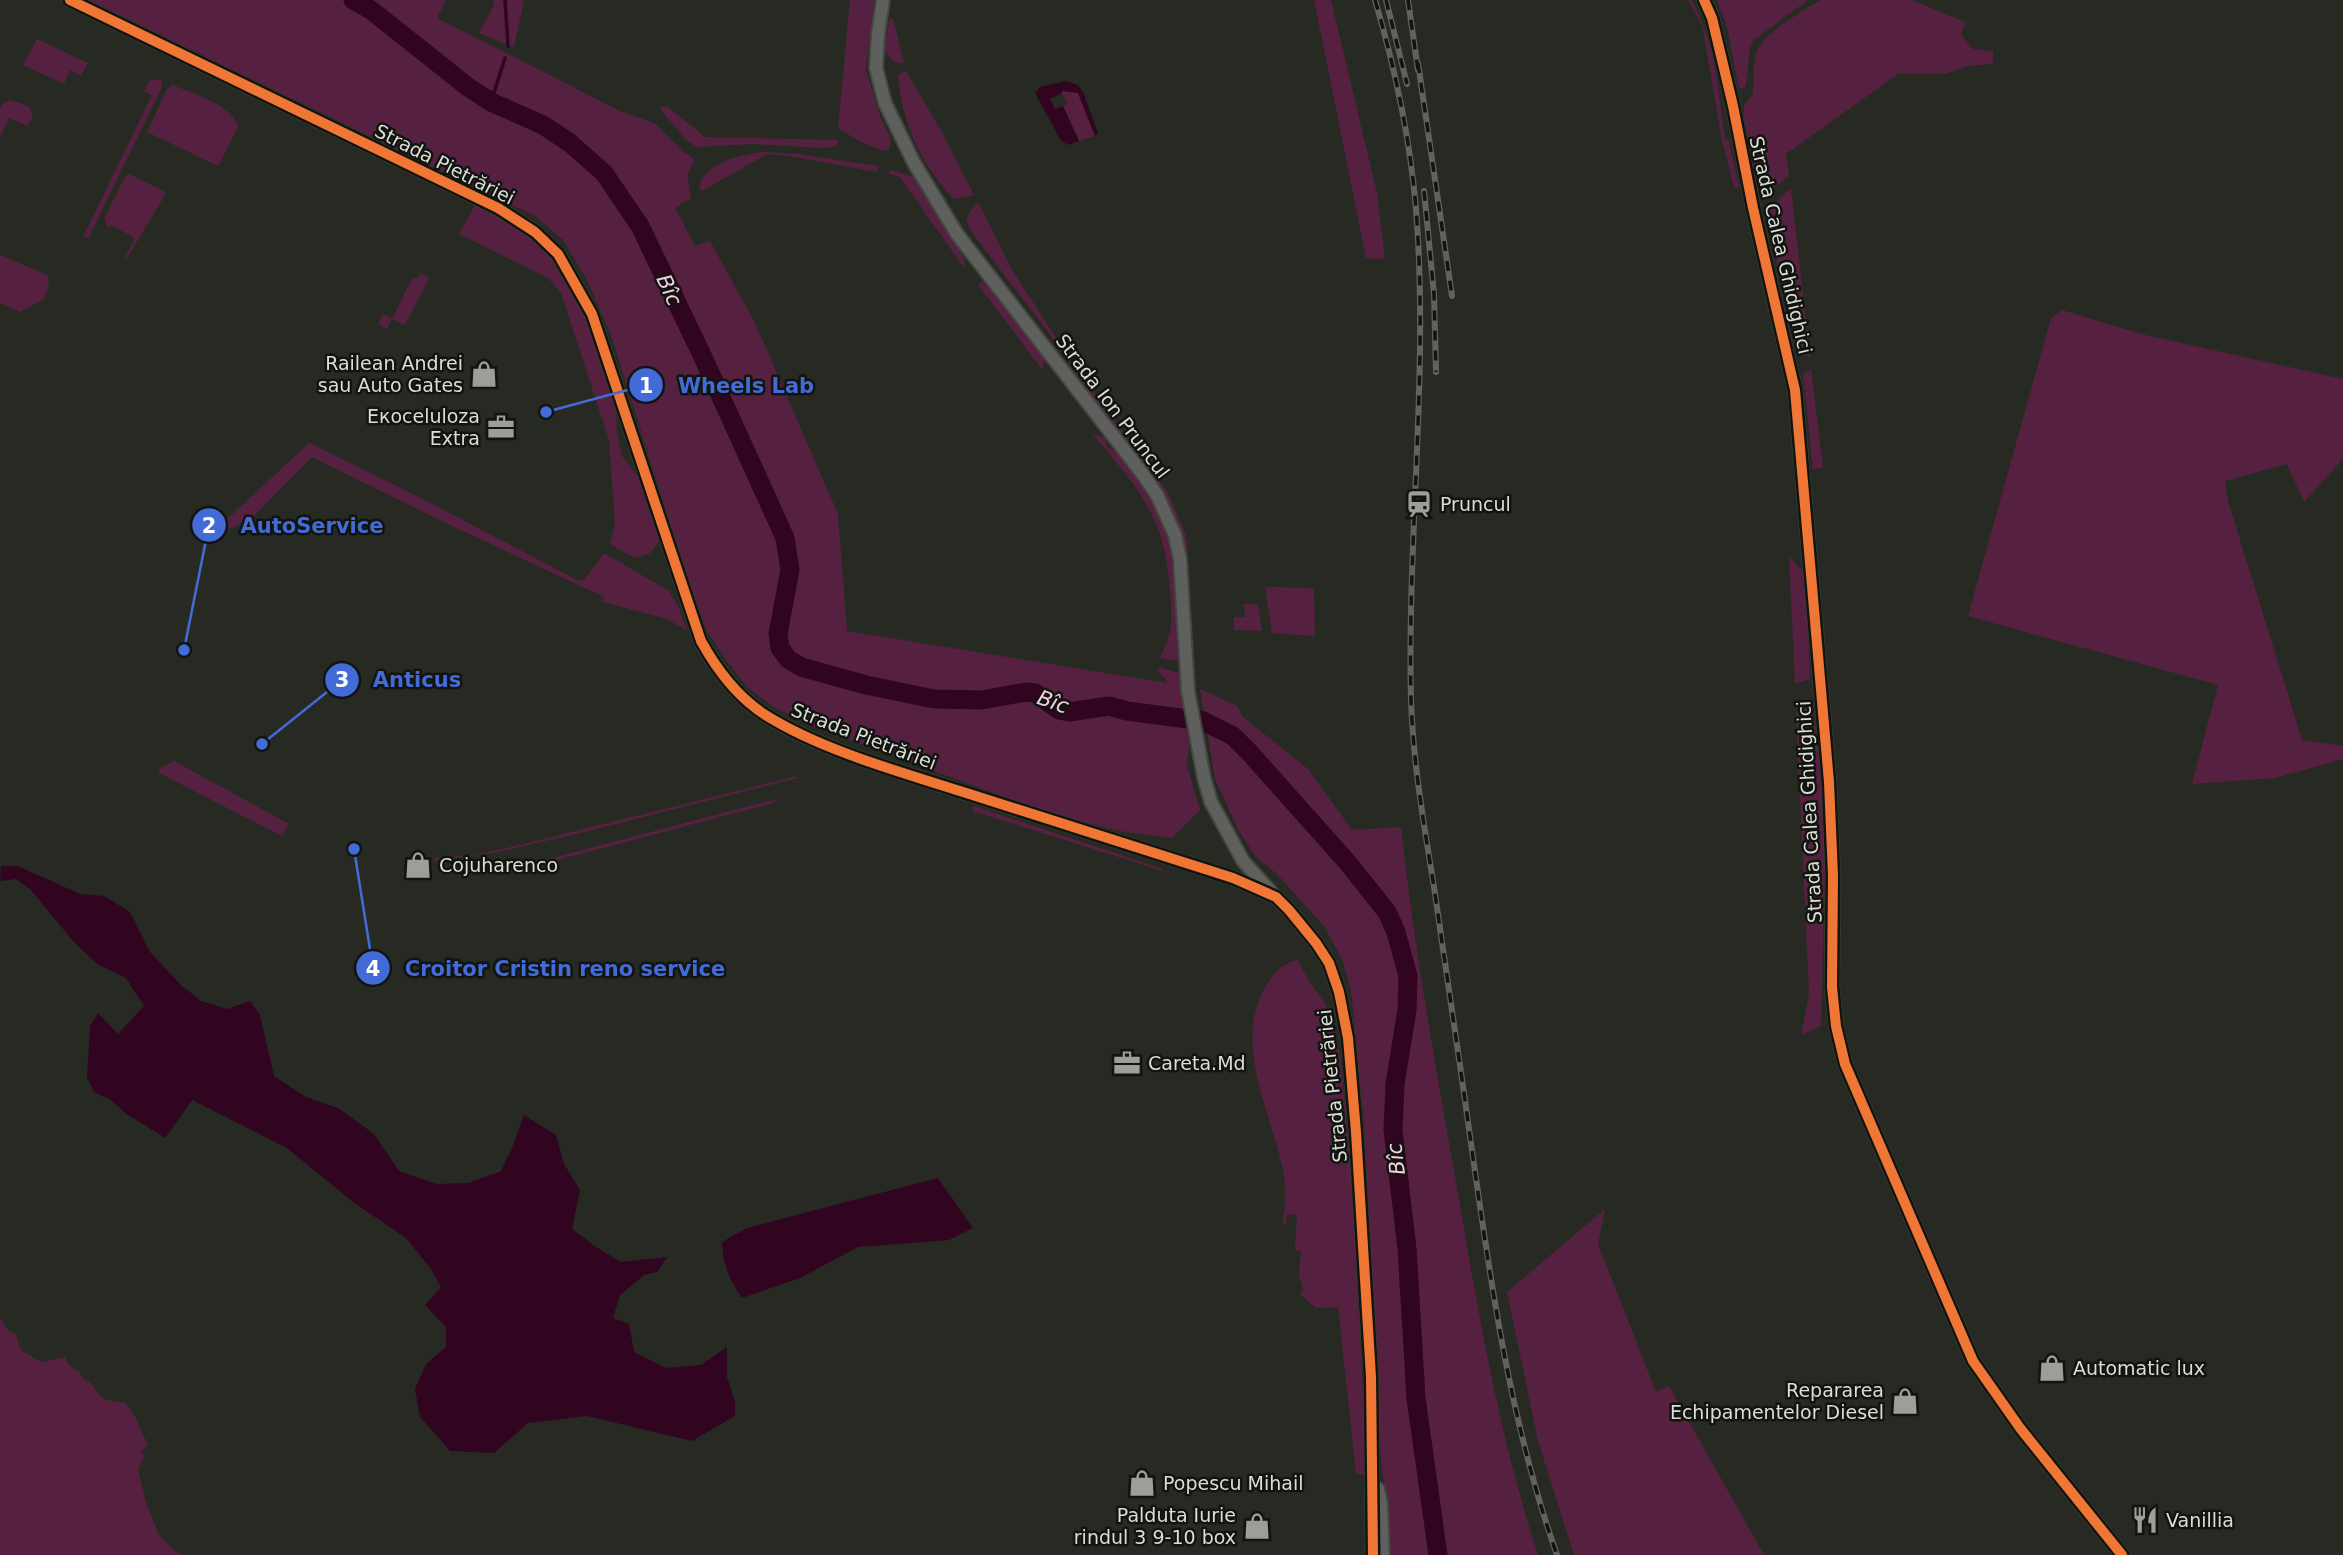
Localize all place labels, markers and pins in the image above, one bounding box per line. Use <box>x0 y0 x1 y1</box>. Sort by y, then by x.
place label: Railean Andrei sau Auto Gates <box>318 352 463 396</box>
shop icon: Railean Andrei sau Auto Gates <box>469 359 499 389</box>
callout: Wheels Lab <box>629 364 828 406</box>
place label: Eкoceluloza Extra <box>367 405 480 449</box>
office icon: Eкoceluloza Extra <box>486 412 516 442</box>
station icon: Pruncul <box>1404 489 1434 519</box>
place label: Pruncul <box>1440 493 1511 515</box>
callout: AutoService <box>191 504 397 546</box>
callout: Anticus <box>324 659 475 701</box>
shop icon: Cojuharenco <box>403 850 433 880</box>
place label: Cojuharenco <box>439 854 558 876</box>
callout: Croitor Cristin reno service <box>356 947 739 989</box>
office icon: Careta.Md <box>1112 1048 1142 1078</box>
place label: Careta.Md <box>1148 1052 1246 1074</box>
shop icon: Automatic lux <box>2037 1353 2067 1383</box>
place label: Automatic lux <box>2073 1357 2205 1379</box>
place label: Repararea Echipamentelor Diesel <box>1670 1379 1884 1423</box>
shop icon: Repararea Echipamentelor Diesel <box>1890 1386 1920 1416</box>
shop icon: Popescu Mihail <box>1127 1468 1157 1498</box>
place label: Popescu Mihail <box>1163 1472 1304 1494</box>
place label: Palduta Iurie rindul 3 9-10 box <box>1074 1504 1236 1548</box>
restaurant icon: Vanillia <box>2130 1505 2160 1535</box>
place label: Vanillia <box>2166 1509 2234 1531</box>
shop icon: Palduta Iurie rindul 3 9-10 box <box>1242 1511 1272 1541</box>

